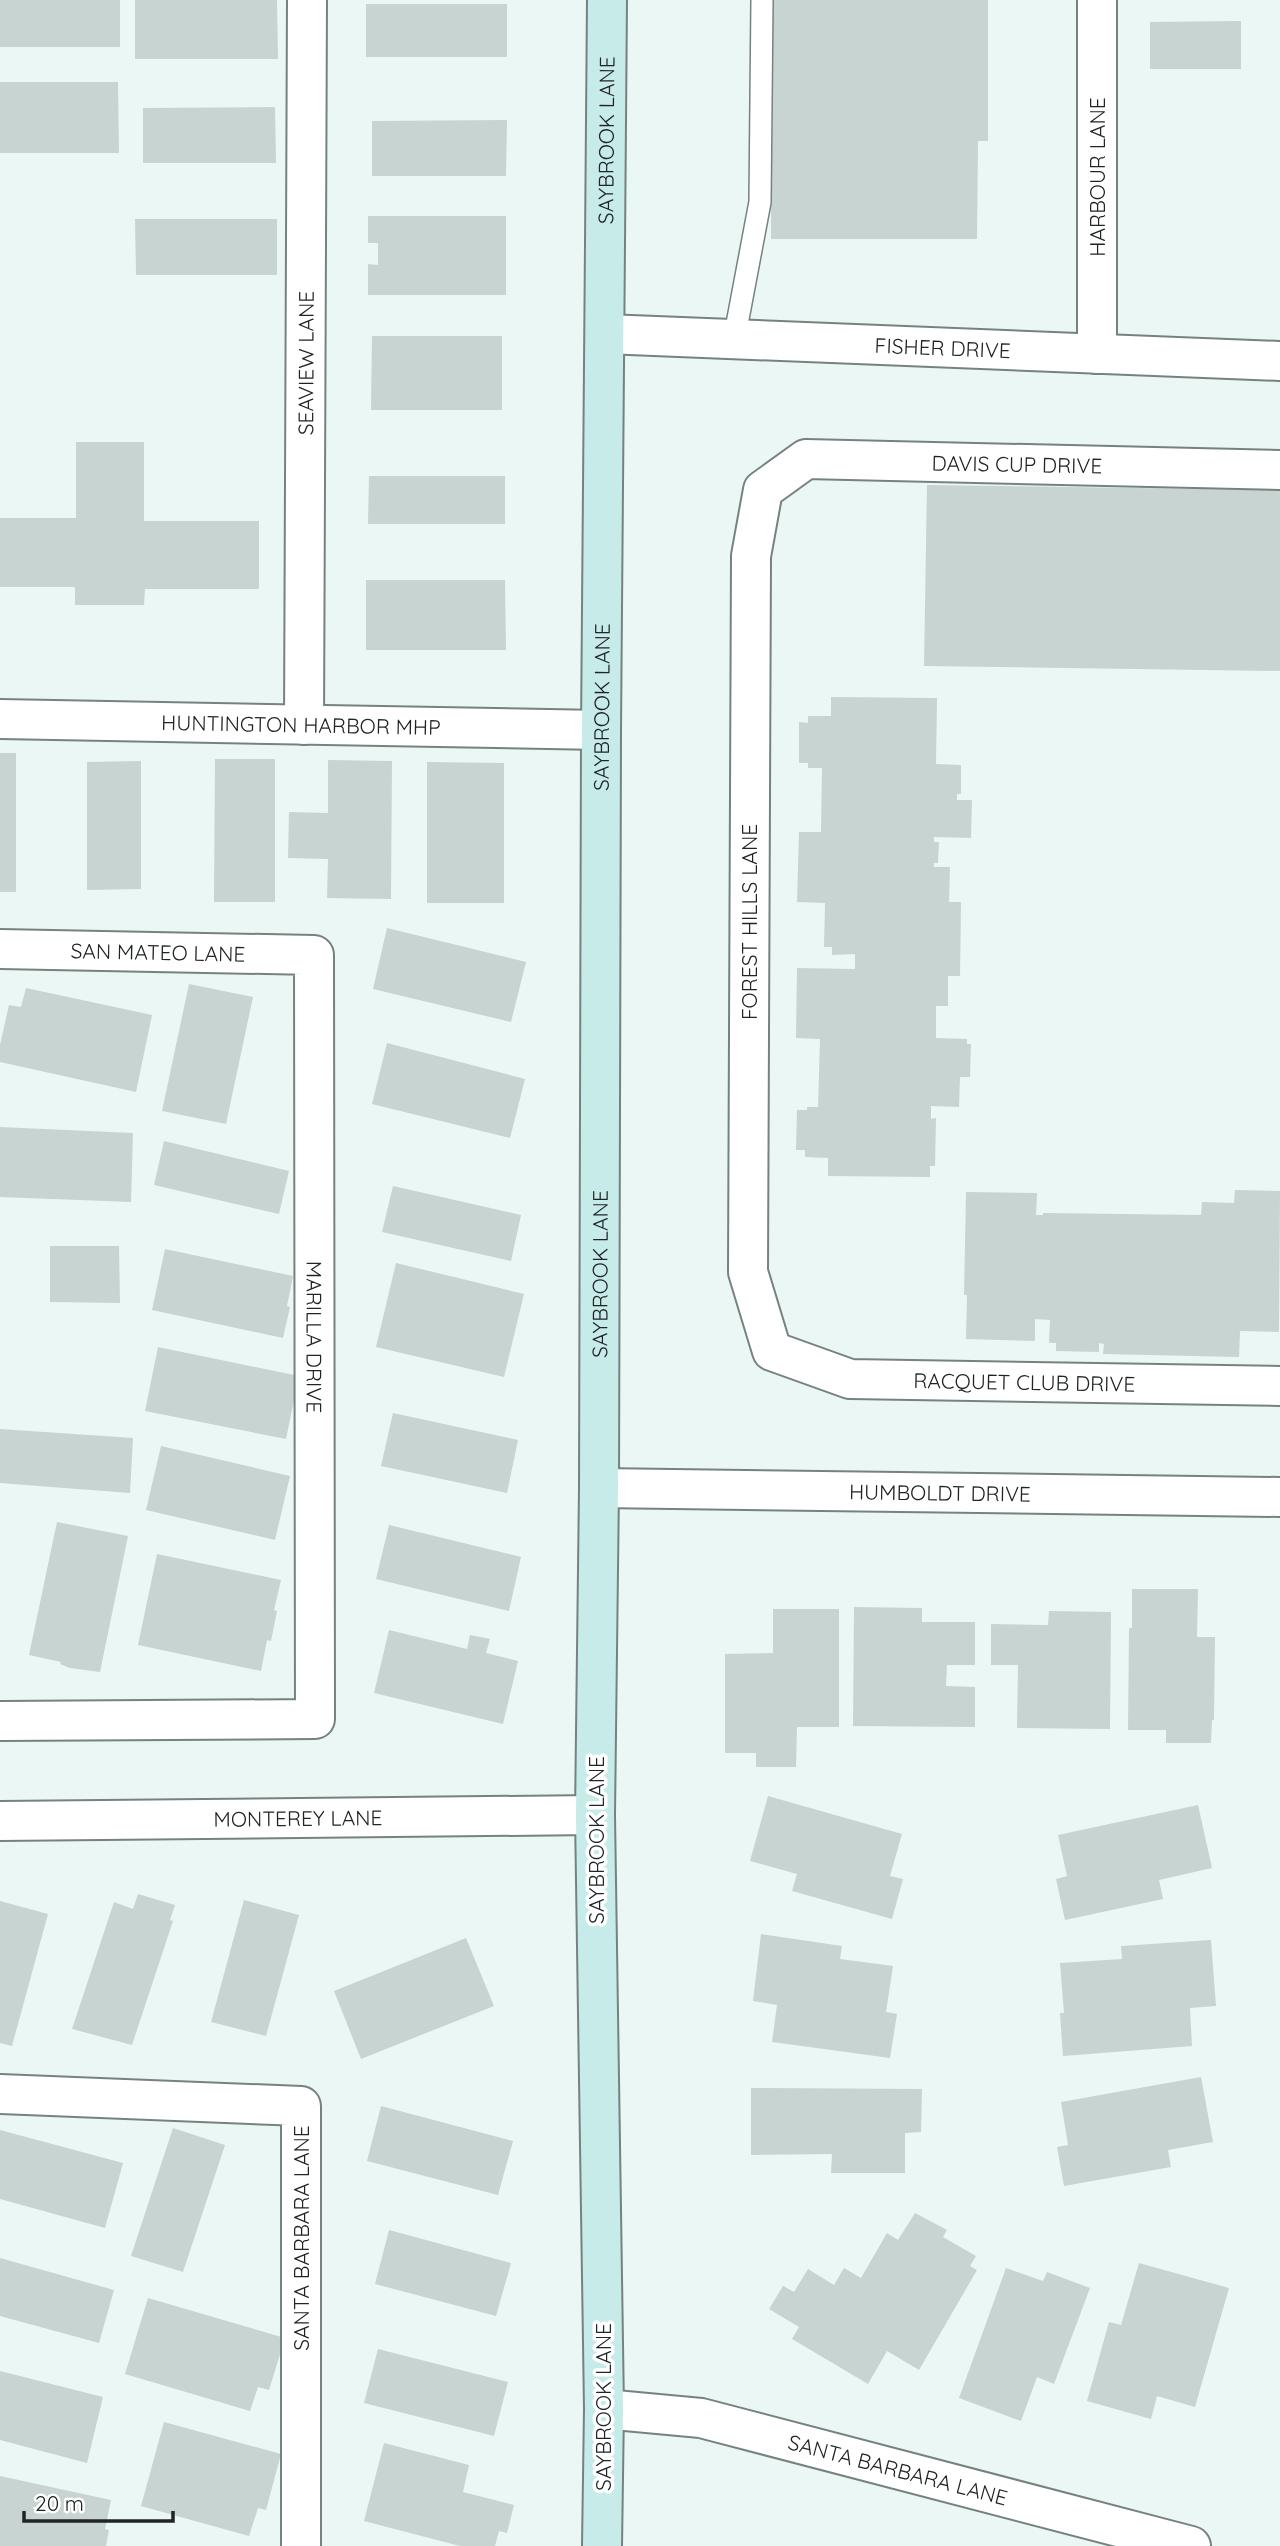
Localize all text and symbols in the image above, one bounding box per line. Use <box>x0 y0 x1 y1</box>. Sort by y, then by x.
street label: SAYBROOK LANE <box>592 56 620 224</box>
street label: HARBOUR LANE <box>1084 97 1110 257</box>
street label: SEAVIEW LANE <box>292 291 319 435</box>
street label: FISHER DRIVE <box>874 332 1011 363</box>
street label: DAVIS CUP DRIVE <box>931 450 1103 478</box>
street label: SAYBROOK LANE <box>588 623 615 791</box>
street label: HUNTINGTON HARBOR MHP <box>161 709 441 740</box>
street label: FOREST HILLS LANE <box>736 824 762 1020</box>
street label: SAN MATEO LANE <box>70 937 246 967</box>
street label: SAYBROOK LANE <box>586 1190 613 1358</box>
street label: MARILLA DRIVE <box>301 1261 328 1413</box>
street label: RACQUET CLUB DRIVE <box>913 1367 1136 1397</box>
street label: HUMBOLDT DRIVE <box>849 1478 1031 1507</box>
street label: SAYBROOK LANE <box>583 1756 609 1924</box>
street label: MONTEREY LANE <box>213 1804 383 1832</box>
street label: SANTA BARBARA LANE <box>288 2125 314 2351</box>
street label: SAYBROOK LANE <box>590 2323 616 2491</box>
street label: SANTA BARBARA LANE <box>786 2428 1010 2511</box>
scale bar <box>24 2480 173 2524</box>
text: 20 m <box>35 2490 84 2516</box>

